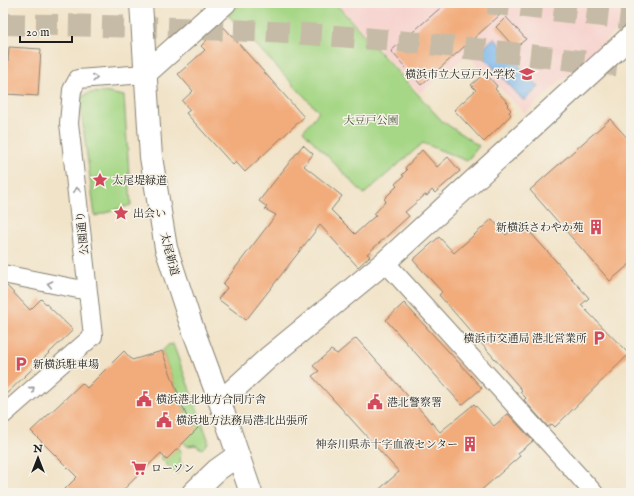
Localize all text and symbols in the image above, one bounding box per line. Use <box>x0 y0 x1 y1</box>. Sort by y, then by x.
scale bar <box>20 18 72 44</box>
text: 20 m <box>26 25 49 40</box>
school or university icon: 横浜市立大豆戸小学校 <box>518 65 536 83</box>
place label: 横浜市立大豆戸小学校 <box>405 68 515 82</box>
one-way arrow <box>92 74 98 83</box>
park label: 大豆戸公園 <box>344 114 399 128</box>
place icon: 太尾堤緑道 <box>91 171 109 189</box>
place label: 太尾堤緑道 <box>112 174 167 188</box>
one-way arrow <box>73 187 82 193</box>
place icon: 出会い <box>112 204 130 222</box>
place label: 出会い <box>133 207 166 221</box>
street label: 公園通り <box>74 210 92 256</box>
building icon: 新横浜さわやか苑 <box>587 218 605 236</box>
place label: 新横浜さわやか苑 <box>496 221 584 235</box>
street label: 太尾新道 <box>157 231 181 277</box>
one-way arrow <box>47 280 53 288</box>
parking icon: 横浜市交通局 港北営業所 <box>590 329 608 347</box>
place label: 横浜市交通局 港北営業所 <box>464 332 587 346</box>
parking icon: 新横浜駐車場 <box>12 355 30 373</box>
place label: 新横浜駐車場 <box>33 358 99 372</box>
one-way arrow <box>28 387 35 394</box>
public building icon: 横浜港北地方合同庁舎 <box>135 390 153 408</box>
place label: 横浜港北地方合同庁舎 <box>156 393 266 407</box>
public building icon: 港北警察署 <box>366 393 384 411</box>
place label: 港北警察署 <box>387 396 442 410</box>
public building icon: 横浜地方法務局港北出張所 <box>155 411 173 429</box>
place label: 横浜地方法務局港北出張所 <box>176 414 308 428</box>
building icon: 神奈川県赤十字血液センター <box>461 435 479 453</box>
north arrow <box>18 438 58 478</box>
place label: 神奈川県赤十字血液センター <box>315 438 458 452</box>
text: N <box>32 442 43 456</box>
supermarket icon: ローソン <box>130 459 148 477</box>
place label: ローソン <box>151 462 195 476</box>

